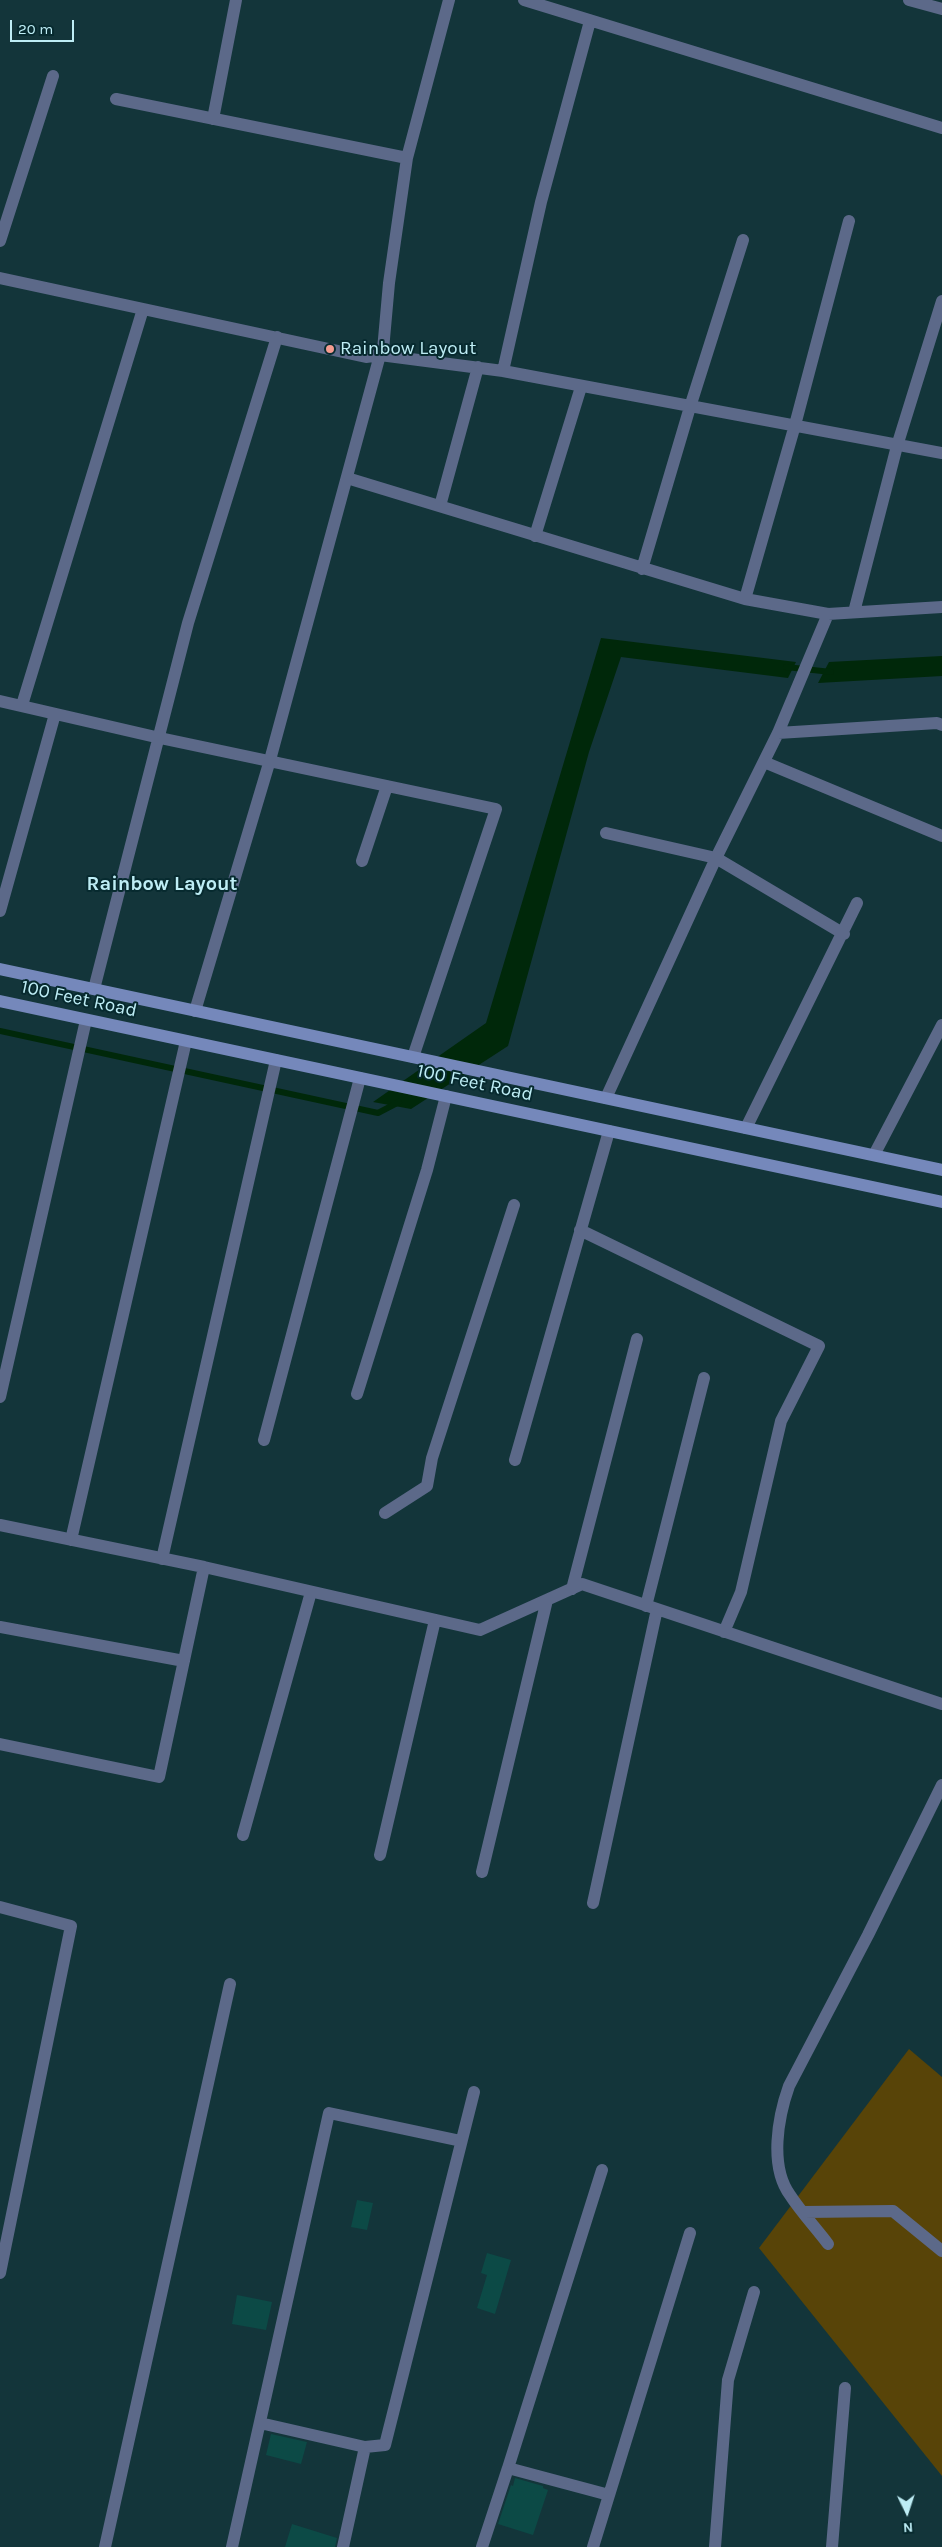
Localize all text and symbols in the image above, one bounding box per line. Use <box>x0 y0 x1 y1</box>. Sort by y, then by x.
scale bar <box>12 10 76 42</box>
text: 20 m <box>18 20 53 38</box>
place label: Rainbow Layout <box>340 338 476 360</box>
marker: Rainbow Layout <box>324 343 336 355</box>
district label: Rainbow Layout <box>87 872 237 896</box>
street label: 100 Feet Road <box>19 976 139 1022</box>
street label: 100 Feet Road <box>415 1060 535 1106</box>
north arrow <box>882 2487 932 2537</box>
text: N <box>902 2519 914 2536</box>

